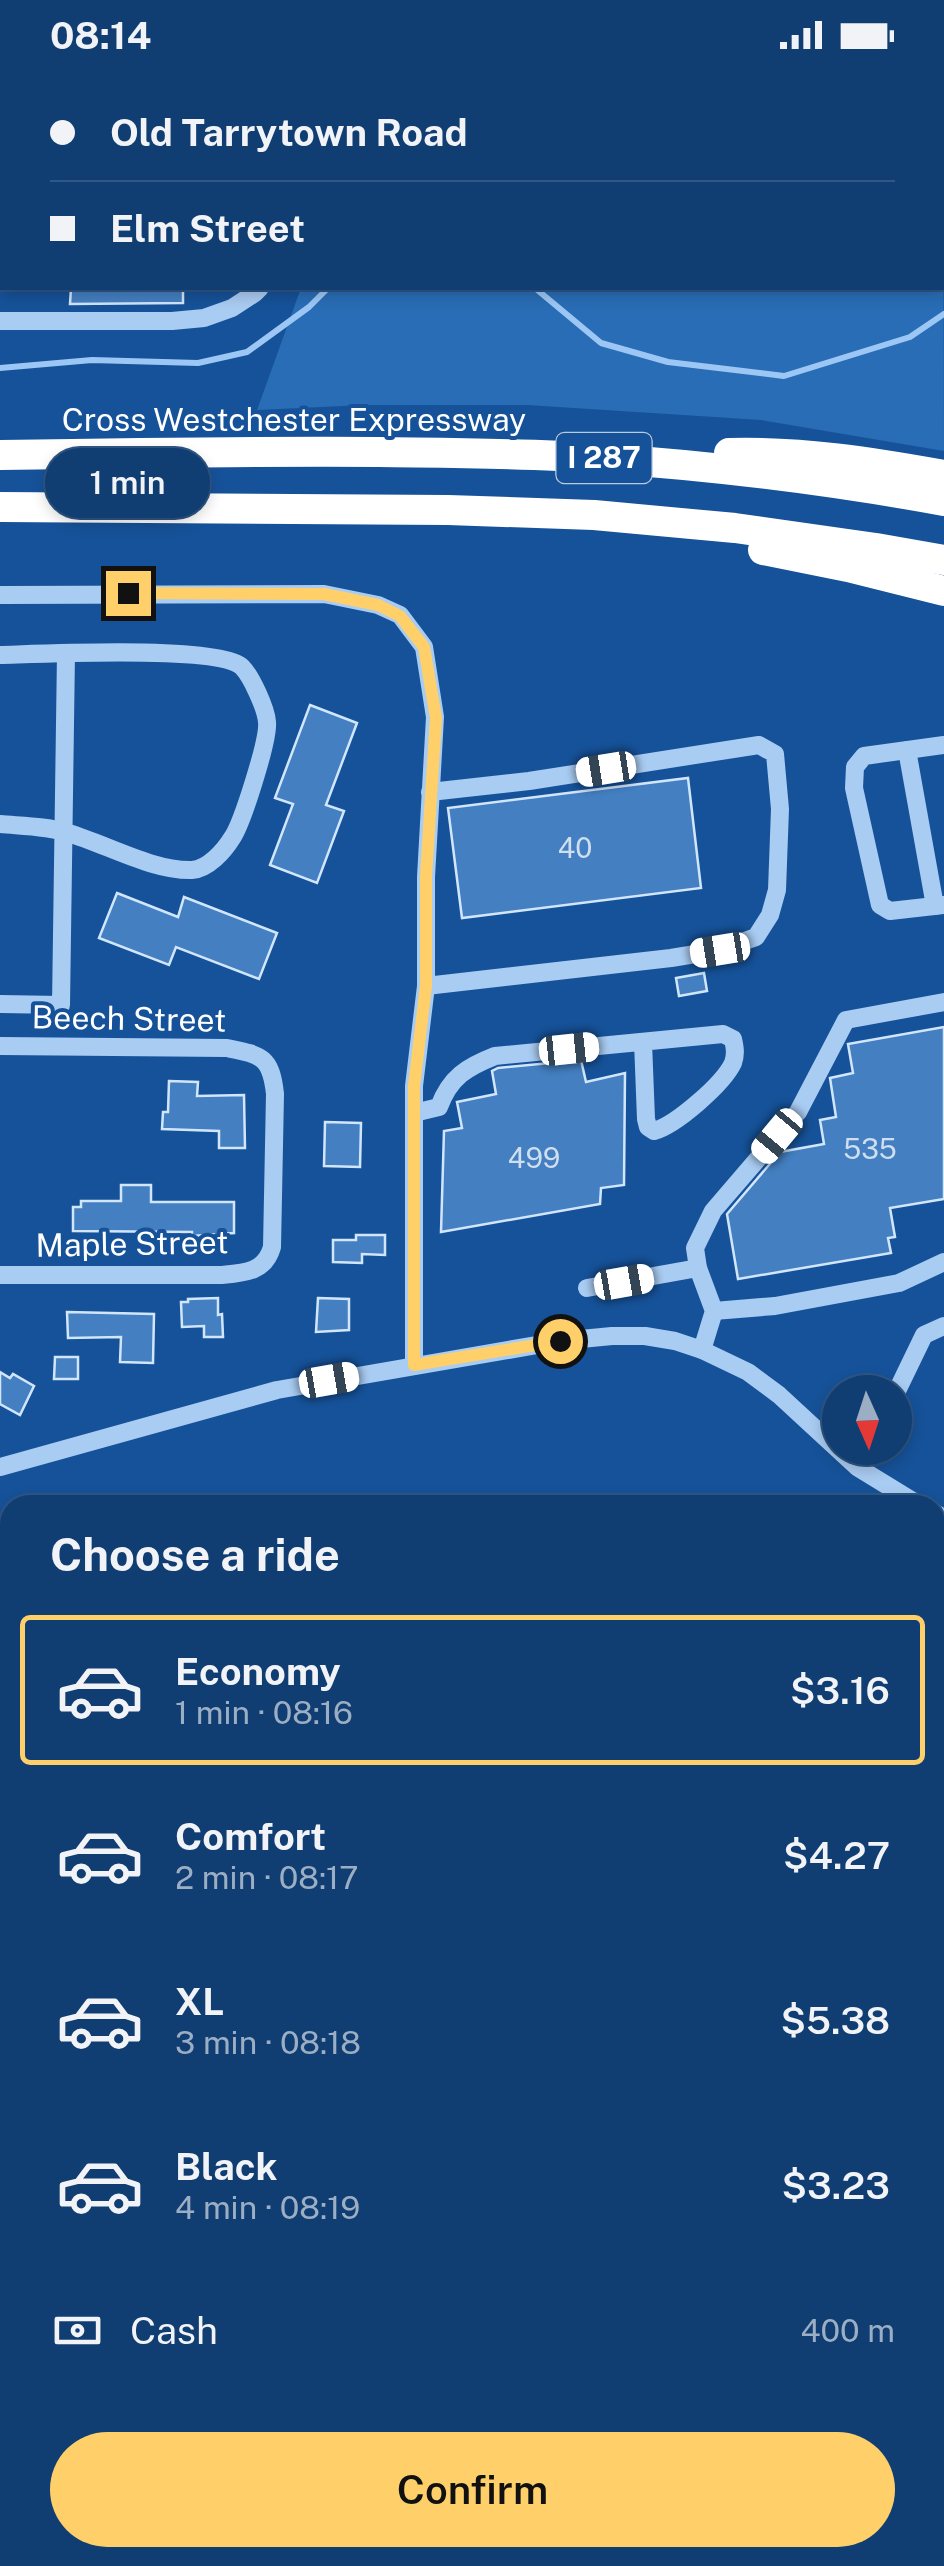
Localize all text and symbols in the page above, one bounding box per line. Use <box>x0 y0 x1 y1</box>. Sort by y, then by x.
text: 08:14 <box>50 13 151 58</box>
text: Old Tarrytown Road <box>110 110 468 155</box>
text: Elm Street <box>110 206 305 251</box>
street label: Cross Westchester Expressway <box>62 401 526 438</box>
road number: I 287 <box>556 433 652 483</box>
callout: 1 min <box>46 448 210 518</box>
text: 1 min <box>89 464 166 501</box>
route end <box>106 571 151 616</box>
car <box>574 749 638 789</box>
house number: 40 <box>558 831 592 864</box>
car <box>688 930 752 970</box>
street label: Beech Street <box>31 998 227 1039</box>
car <box>538 1031 600 1067</box>
car <box>746 1103 808 1169</box>
house number: 535 <box>843 1132 897 1165</box>
house number: 499 <box>508 1141 560 1174</box>
street label: Maple Street <box>35 1223 229 1264</box>
car <box>592 1262 656 1302</box>
route start <box>538 1319 583 1364</box>
car <box>297 1360 361 1400</box>
north arrow <box>822 1375 912 1465</box>
map controls <box>822 1375 912 1465</box>
text: Choose a ride <box>50 1528 340 1581</box>
icon: car <box>55 1645 145 1735</box>
text: Economy <box>175 1649 341 1694</box>
text: $3.16 <box>790 1668 890 1713</box>
text: 1 min · 08:16 <box>175 1694 353 1731</box>
icon: car <box>55 1810 145 1900</box>
text: Comfort <box>175 1814 326 1859</box>
text: $4.27 <box>783 1833 890 1878</box>
text: 2 min · 08:17 <box>175 1859 358 1896</box>
icon: car <box>55 1975 145 2065</box>
text: XL <box>175 1979 224 2024</box>
text: $5.38 <box>780 1998 890 2043</box>
text: 3 min · 08:18 <box>175 2024 361 2061</box>
icon: car <box>55 2140 145 2230</box>
text: Black <box>175 2144 278 2189</box>
text: $3.23 <box>781 2163 890 2208</box>
text: 4 min · 08:19 <box>175 2189 360 2226</box>
icon: cash <box>50 2303 105 2358</box>
text: Cash <box>130 2308 218 2353</box>
text: 400 m <box>800 2312 895 2349</box>
button: Confirm <box>50 2432 895 2547</box>

